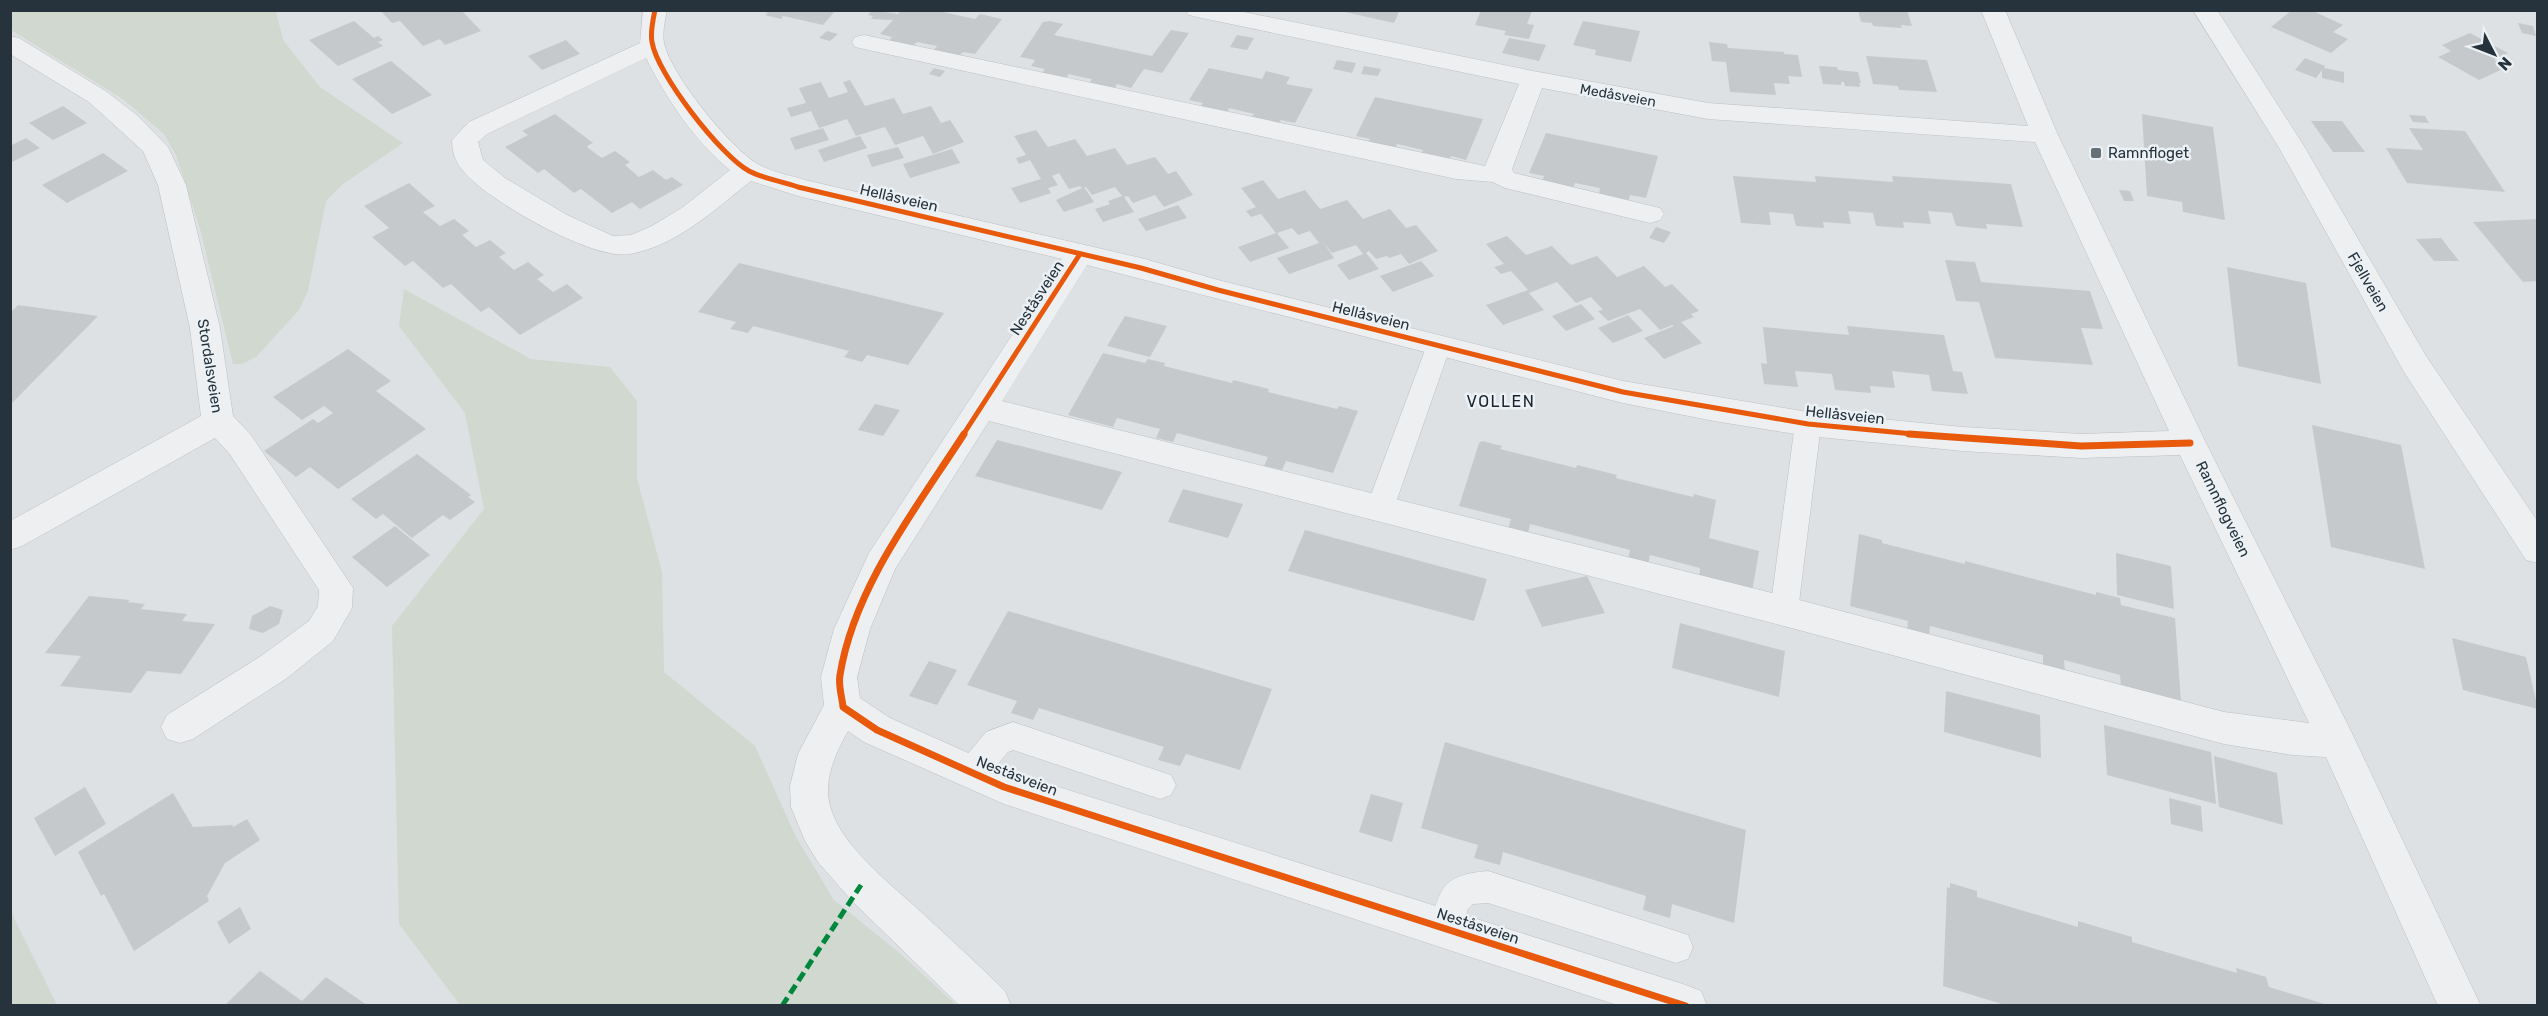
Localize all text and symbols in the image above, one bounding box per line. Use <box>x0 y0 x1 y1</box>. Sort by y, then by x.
north arrow <box>2464 24 2524 84</box>
text: N <box>2494 53 2516 74</box>
street label: Medåsveien <box>1579 80 1657 111</box>
place label: Ramnfloget <box>2108 144 2189 162</box>
marker: Ramnfloget <box>2089 146 2103 160</box>
street label: Hellåsveien <box>858 180 940 216</box>
street label: Fjellveien <box>2344 249 2392 315</box>
street label: Neståsveien <box>1006 257 1068 339</box>
street label: Hellåsveien <box>1330 298 1412 334</box>
street label: Stordalsveien <box>194 318 226 414</box>
district label: VOLLEN <box>1467 392 1535 411</box>
street label: Hellåsveien <box>1804 402 1886 428</box>
street label: Ramnflogveien <box>2192 458 2254 560</box>
street label: Neståsveien <box>974 752 1060 800</box>
street label: Neståsveien <box>1435 904 1521 948</box>

